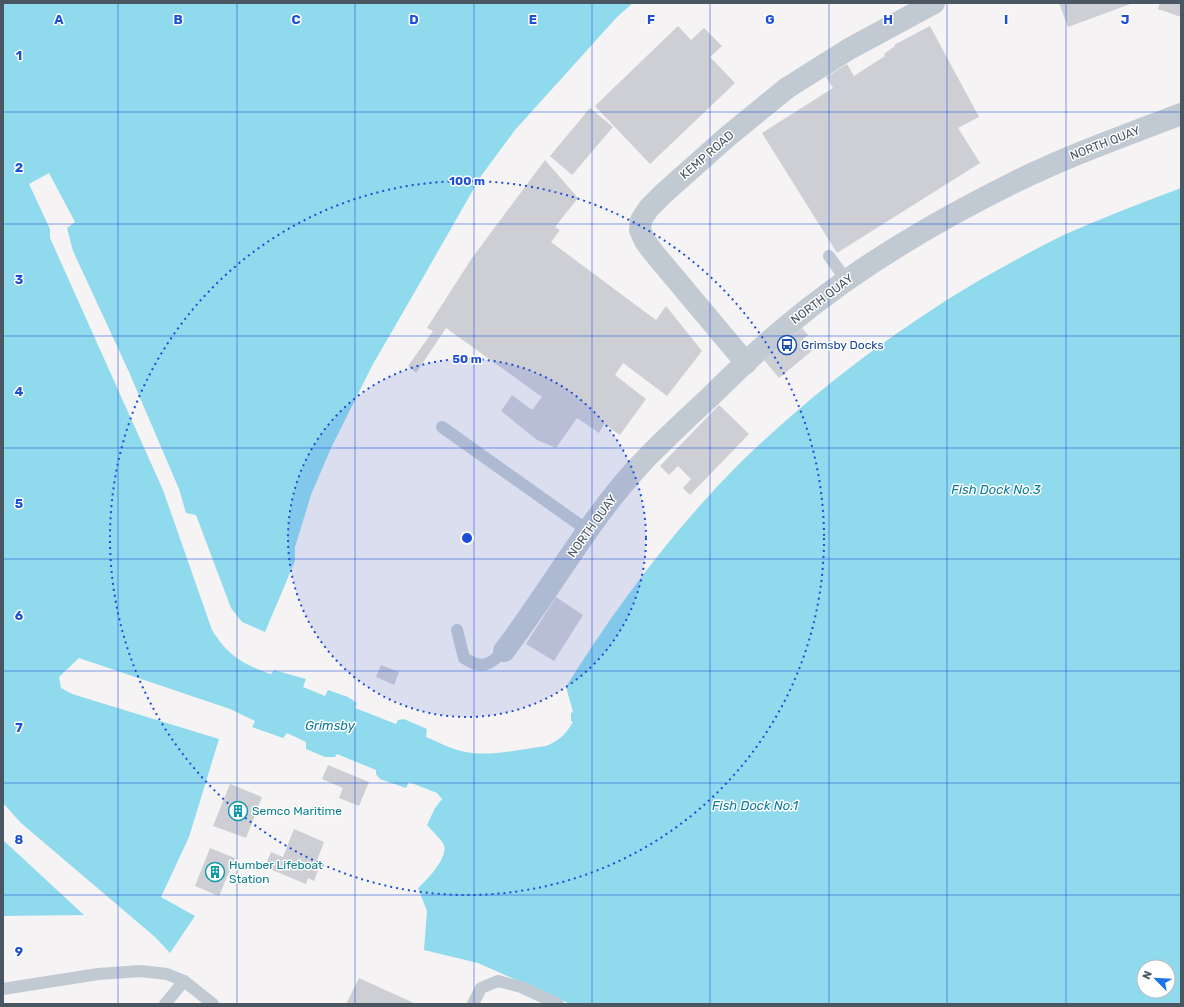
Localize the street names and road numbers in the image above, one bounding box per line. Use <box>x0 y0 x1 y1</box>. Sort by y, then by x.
street label: NORTH QUAY <box>1068 123 1142 163</box>
street label: KEMP ROAD <box>677 128 737 182</box>
street label: NORTH QUAY <box>788 271 856 327</box>
street label: NORTH QUAY <box>565 492 620 560</box>

